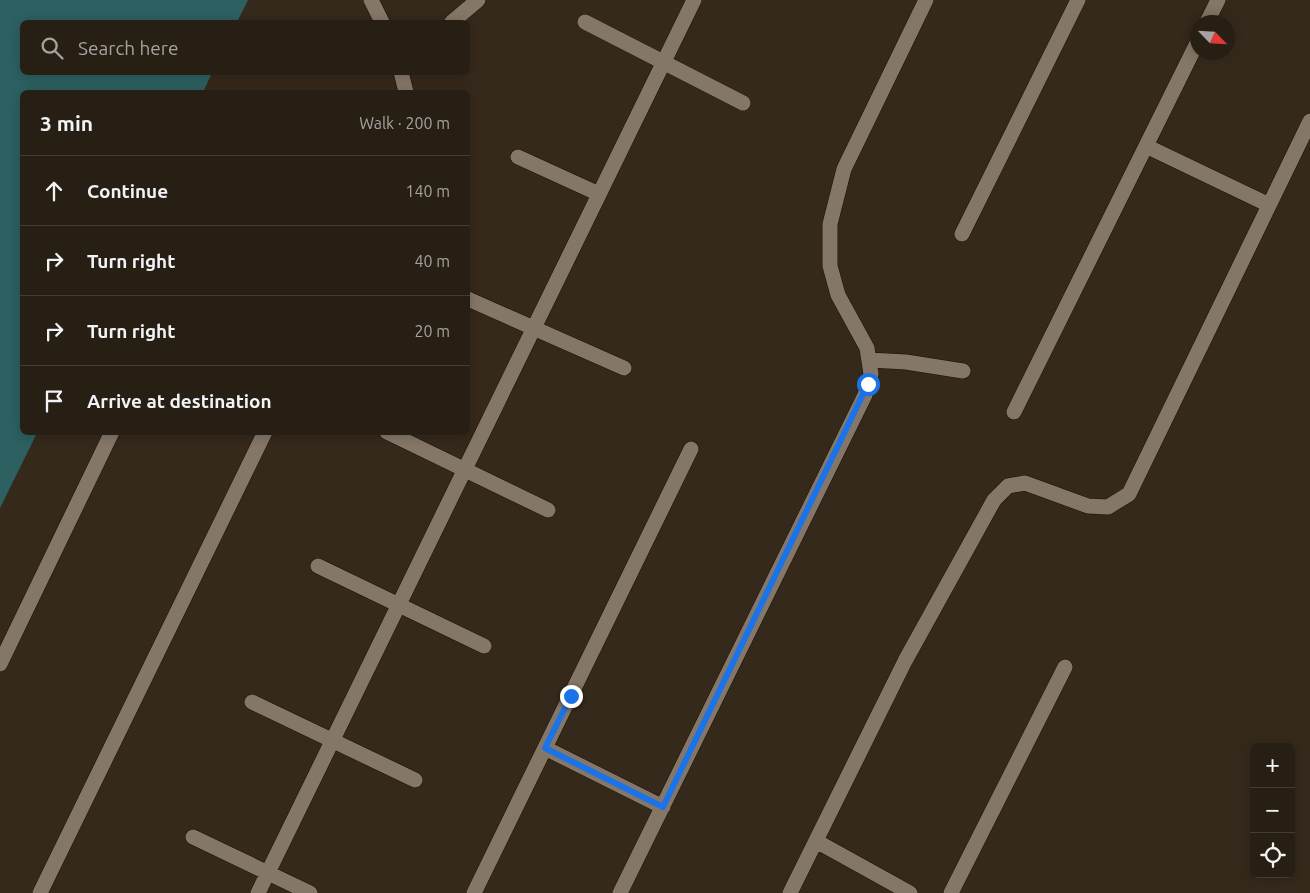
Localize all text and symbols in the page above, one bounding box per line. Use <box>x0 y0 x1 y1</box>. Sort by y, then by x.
north arrow <box>1190 15 1235 60</box>
search box <box>20 20 470 75</box>
icon: search <box>38 34 66 62</box>
text: Search here <box>78 37 178 59</box>
text: 3 min <box>40 111 93 135</box>
text: Walk · 200 m <box>359 114 450 132</box>
icon: ahead <box>40 177 68 205</box>
text: Continue <box>87 180 168 202</box>
text: 140 m <box>405 182 450 200</box>
icon: right <box>40 247 68 275</box>
text: Turn right <box>87 250 175 272</box>
text: 40 m <box>414 252 450 270</box>
icon: right <box>40 317 68 345</box>
text: Turn right <box>87 320 175 342</box>
text: 20 m <box>414 322 450 340</box>
route start <box>857 373 880 396</box>
icon: arrive <box>40 387 68 415</box>
text: Arrive at destination <box>87 390 272 412</box>
route end <box>560 685 583 708</box>
map controls <box>1250 743 1295 878</box>
button: + <box>1250 743 1295 788</box>
button: − <box>1250 788 1295 833</box>
button: locate <box>1250 833 1295 878</box>

